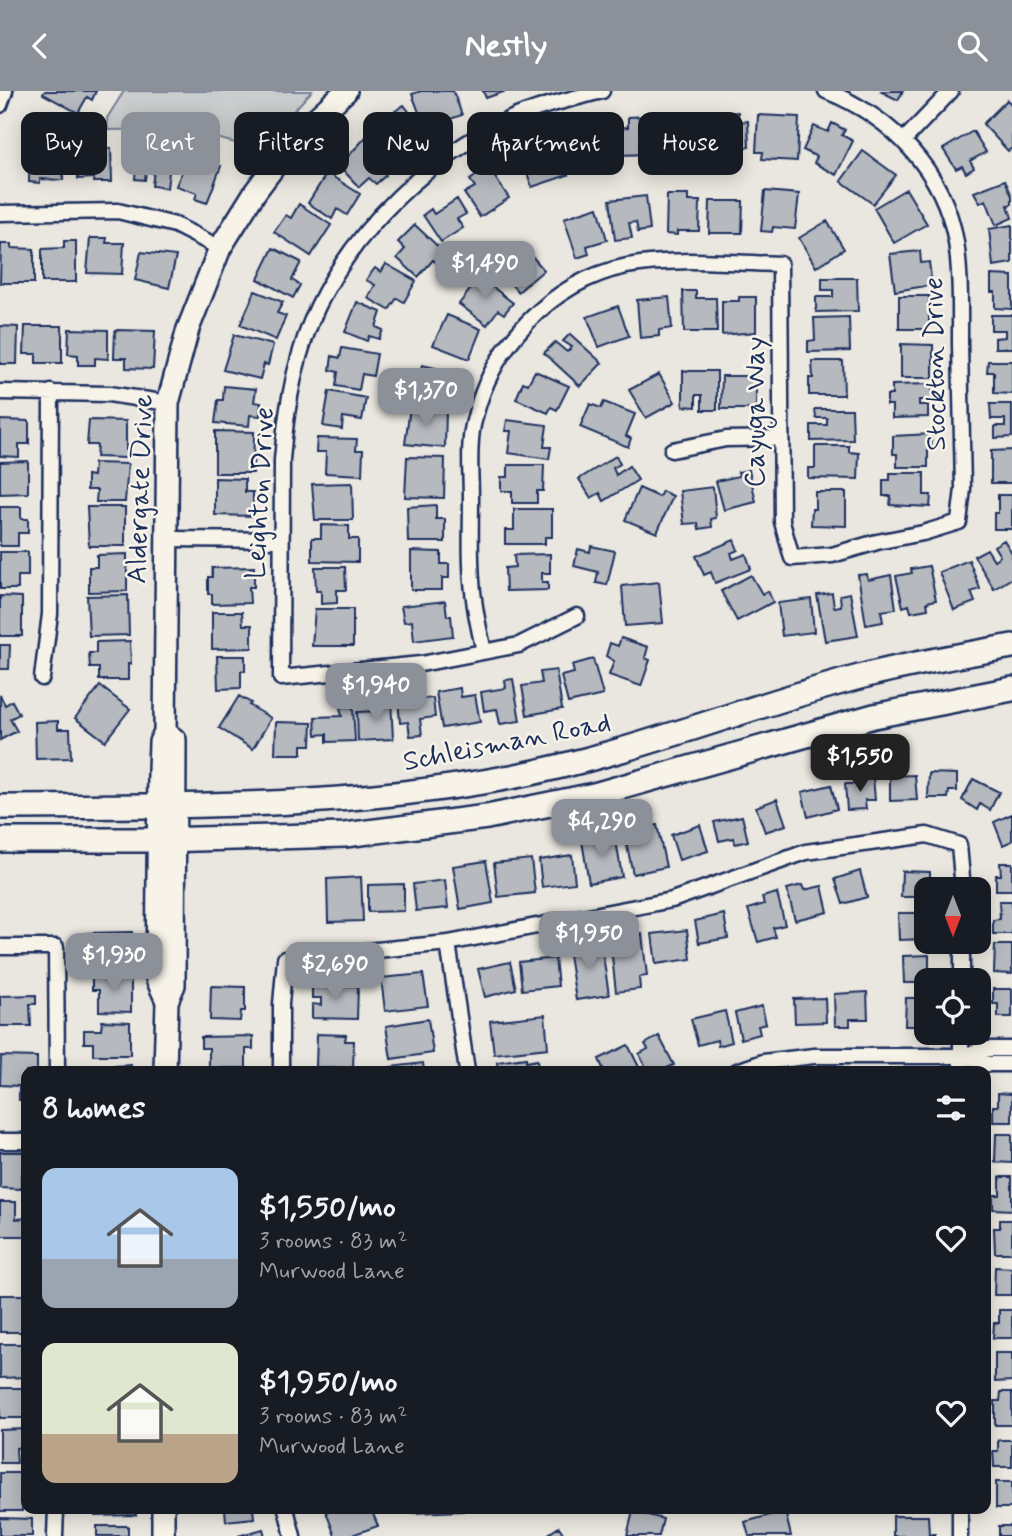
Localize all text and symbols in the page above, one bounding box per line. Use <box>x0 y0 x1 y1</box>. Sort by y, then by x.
text: Nestly <box>465 25 547 67</box>
icon: back <box>21 27 59 65</box>
icon: search <box>953 27 991 65</box>
chip: Buy <box>21 112 107 175</box>
chip: Rent <box>121 112 220 175</box>
chip: Filters <box>234 112 349 175</box>
chip: New <box>363 112 453 175</box>
chip: Apartment <box>467 112 624 175</box>
chip: House <box>638 112 743 175</box>
pin: $1,490 <box>428 241 542 301</box>
text: $1,490 <box>451 249 519 279</box>
street label: Stockton Drive <box>916 277 956 451</box>
street label: Cayuga Way <box>738 336 777 488</box>
pin: $1,370 <box>369 369 483 428</box>
text: $1,370 <box>394 376 458 406</box>
street label: Aldergate Drive <box>119 394 163 584</box>
street label: Leighton Drive <box>238 406 284 580</box>
pin: $1,940 <box>319 663 433 723</box>
text: $1,940 <box>342 671 410 701</box>
street label: Schleisman Road <box>400 705 614 781</box>
pin: $1,550 <box>803 735 917 794</box>
text: $1,550 <box>827 742 893 772</box>
pin: $4,290 <box>545 799 659 859</box>
text: $4,290 <box>568 807 637 837</box>
north arrow <box>914 877 990 954</box>
map controls <box>914 877 991 1045</box>
pin: $1,950 <box>532 911 646 971</box>
text: $1,950 <box>555 919 623 949</box>
pin: $1,930 <box>57 933 171 993</box>
text: $1,930 <box>82 941 146 971</box>
pin: $2,690 <box>278 943 392 1002</box>
text: $2,690 <box>301 950 369 980</box>
button: locate <box>914 968 991 1045</box>
text: 8 homes <box>42 1089 145 1128</box>
icon: filters <box>932 1089 970 1127</box>
text: $1,550/mo <box>259 1188 396 1227</box>
icon: home <box>98 1196 182 1280</box>
icon: heart <box>932 1219 970 1257</box>
text: 3 rooms · 83 m² <box>259 1227 407 1257</box>
text: Murwood Lane <box>259 1257 405 1287</box>
text: $1,950/mo <box>259 1363 398 1402</box>
icon: home <box>98 1371 182 1455</box>
icon: heart <box>932 1394 970 1432</box>
text: 3 rooms · 83 m² <box>259 1402 407 1432</box>
text: Murwood Lane <box>259 1432 405 1462</box>

